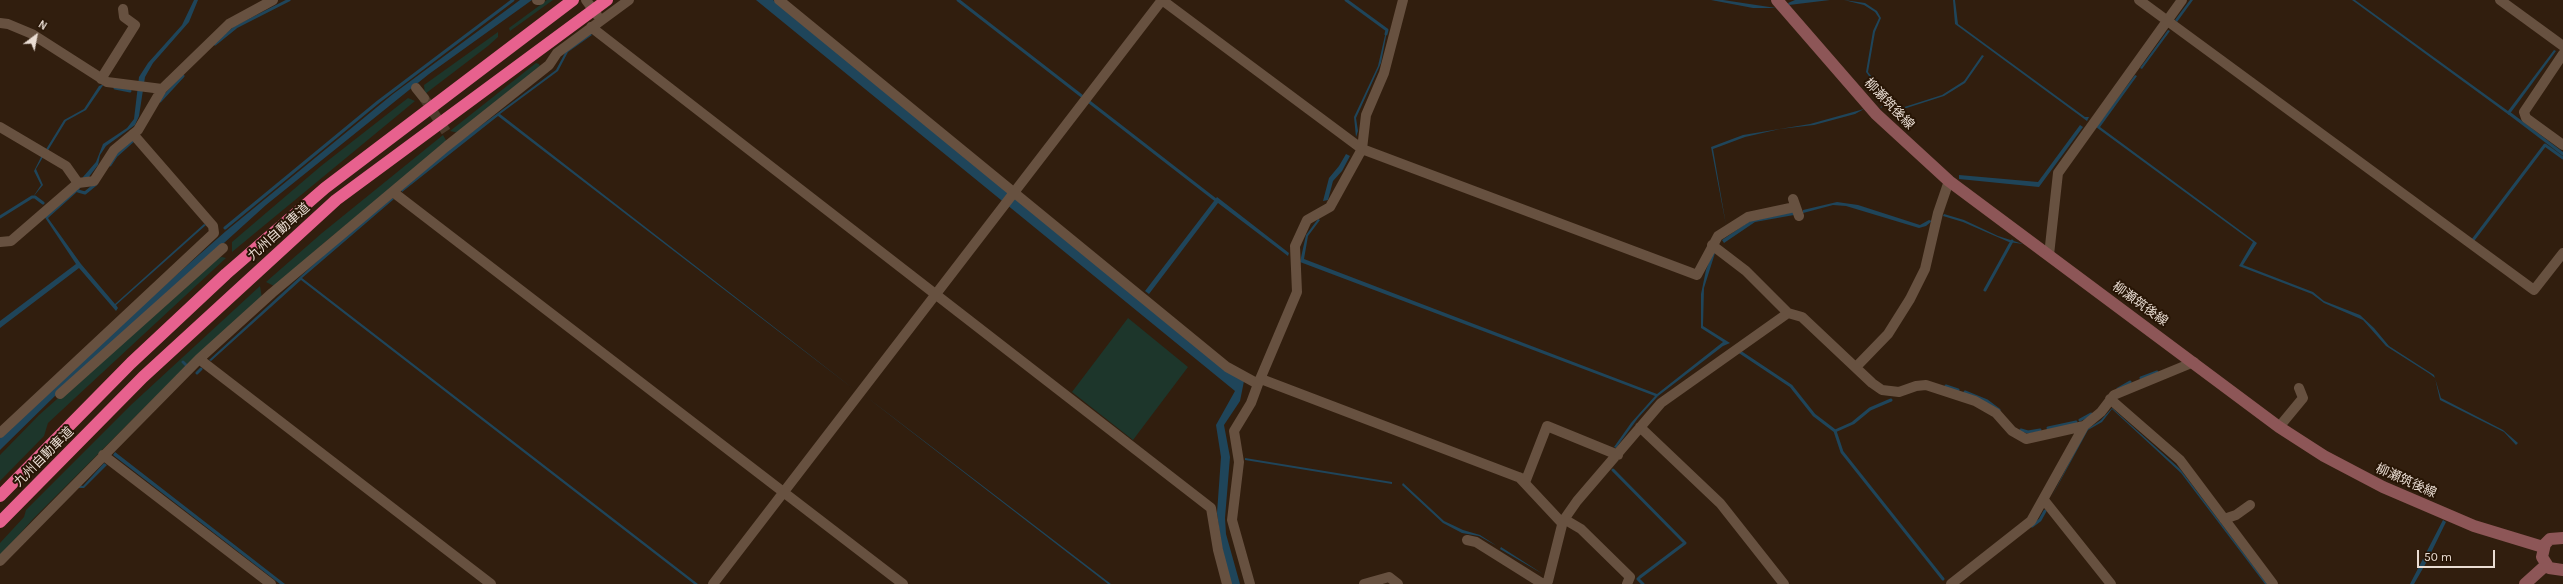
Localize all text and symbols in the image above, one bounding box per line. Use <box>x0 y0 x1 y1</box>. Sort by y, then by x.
north arrow <box>16 16 56 56</box>
text: N <box>36 18 49 33</box>
street label: 柳瀬筑後線 <box>1861 75 1917 133</box>
street label: 九州自動車道 <box>245 200 313 264</box>
street label: 柳瀬筑後線 <box>2109 279 2171 329</box>
street label: 九州自動車道 <box>11 424 77 490</box>
street label: 柳瀬筑後線 <box>2373 461 2439 501</box>
scale bar <box>2419 542 2497 568</box>
text: 50 m <box>2424 550 2452 564</box>

